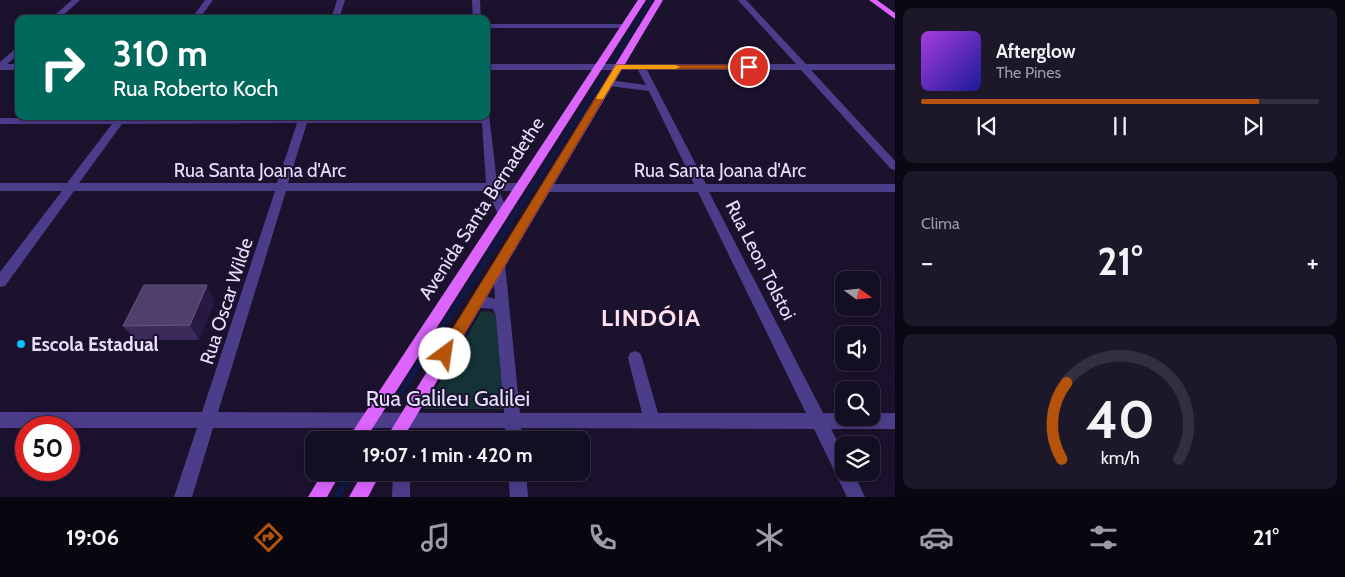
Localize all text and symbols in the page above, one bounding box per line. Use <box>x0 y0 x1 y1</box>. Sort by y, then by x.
text: 310 m <box>113 32 208 75</box>
icon: right <box>30 35 95 100</box>
text: Afterglow <box>996 40 1076 63</box>
pin <box>728 46 770 88</box>
icon: arrive <box>735 53 763 81</box>
text: The Pines <box>996 63 1061 82</box>
text: Rua Roberto Koch <box>113 75 279 102</box>
icon: previous <box>973 112 1001 140</box>
icon: pause <box>1106 112 1134 140</box>
icon: next <box>1239 112 1267 140</box>
street label: Avenida Santa Bernadethe <box>414 113 549 304</box>
street label: Rua Santa Joana d'Arc <box>174 159 347 182</box>
street label: Rua Santa Joana d'Arc <box>634 159 807 182</box>
street label: Rua Leon Tolstoi <box>721 197 801 324</box>
text: Clima <box>921 214 960 233</box>
street label: Rua Oscar Wilde <box>195 235 258 367</box>
text: 21° <box>1097 238 1143 285</box>
text: − <box>921 245 933 279</box>
text: + <box>1307 245 1319 279</box>
north arrow <box>835 271 880 316</box>
map controls <box>835 271 880 481</box>
district label: LINDÓIA <box>601 303 701 332</box>
button: sound <box>835 326 880 371</box>
position arrow <box>418 327 470 379</box>
place label: Escola Estadual <box>31 333 159 356</box>
marker: Escola Estadual <box>15 338 27 350</box>
button: search <box>835 381 880 426</box>
street label: Rua Galileu Galilei <box>366 385 530 412</box>
text: 40 <box>1085 388 1155 451</box>
speed limit sign: 50 <box>15 416 80 481</box>
button: layers <box>835 436 880 481</box>
text: 19:07 · 1 min · 420 m <box>363 444 532 467</box>
text: km/h <box>1100 447 1140 468</box>
icon: directions <box>251 520 286 555</box>
icon: music <box>418 520 453 555</box>
icon: phone <box>585 520 620 555</box>
icon: climate <box>752 520 787 555</box>
icon: car <box>919 520 954 555</box>
icon: filters <box>1086 520 1121 555</box>
text: 19:06 <box>66 524 119 551</box>
text: 21° <box>1253 524 1279 551</box>

